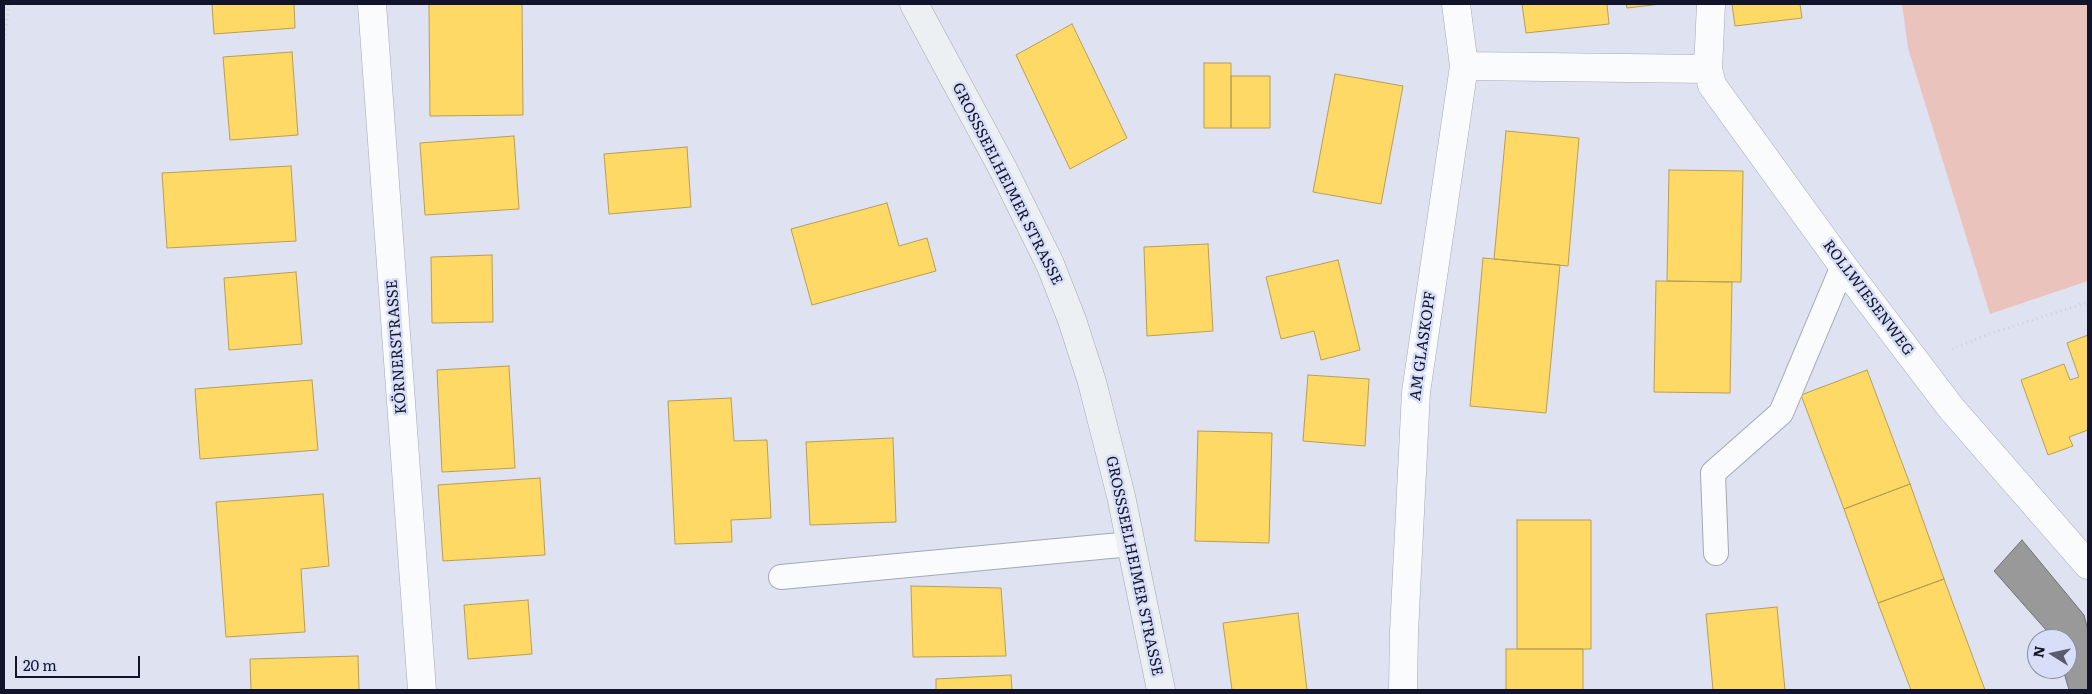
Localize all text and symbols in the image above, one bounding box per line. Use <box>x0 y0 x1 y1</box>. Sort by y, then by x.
street label: GROSSSEELHEIMER STRASSE <box>948 80 1066 288</box>
street label: ROLLWIESENWEG <box>1819 237 1917 359</box>
street label: KÖRNERSTRASSE <box>383 279 411 415</box>
street label: AM GLASKOPF <box>1406 290 1440 402</box>
street label: GROSSSEELHEIMER STRASSE <box>1102 454 1166 678</box>
north arrow <box>2027 629 2077 679</box>
text: N <box>2027 644 2049 659</box>
scale bar <box>18 646 142 678</box>
text: 20 m <box>23 653 57 676</box>

